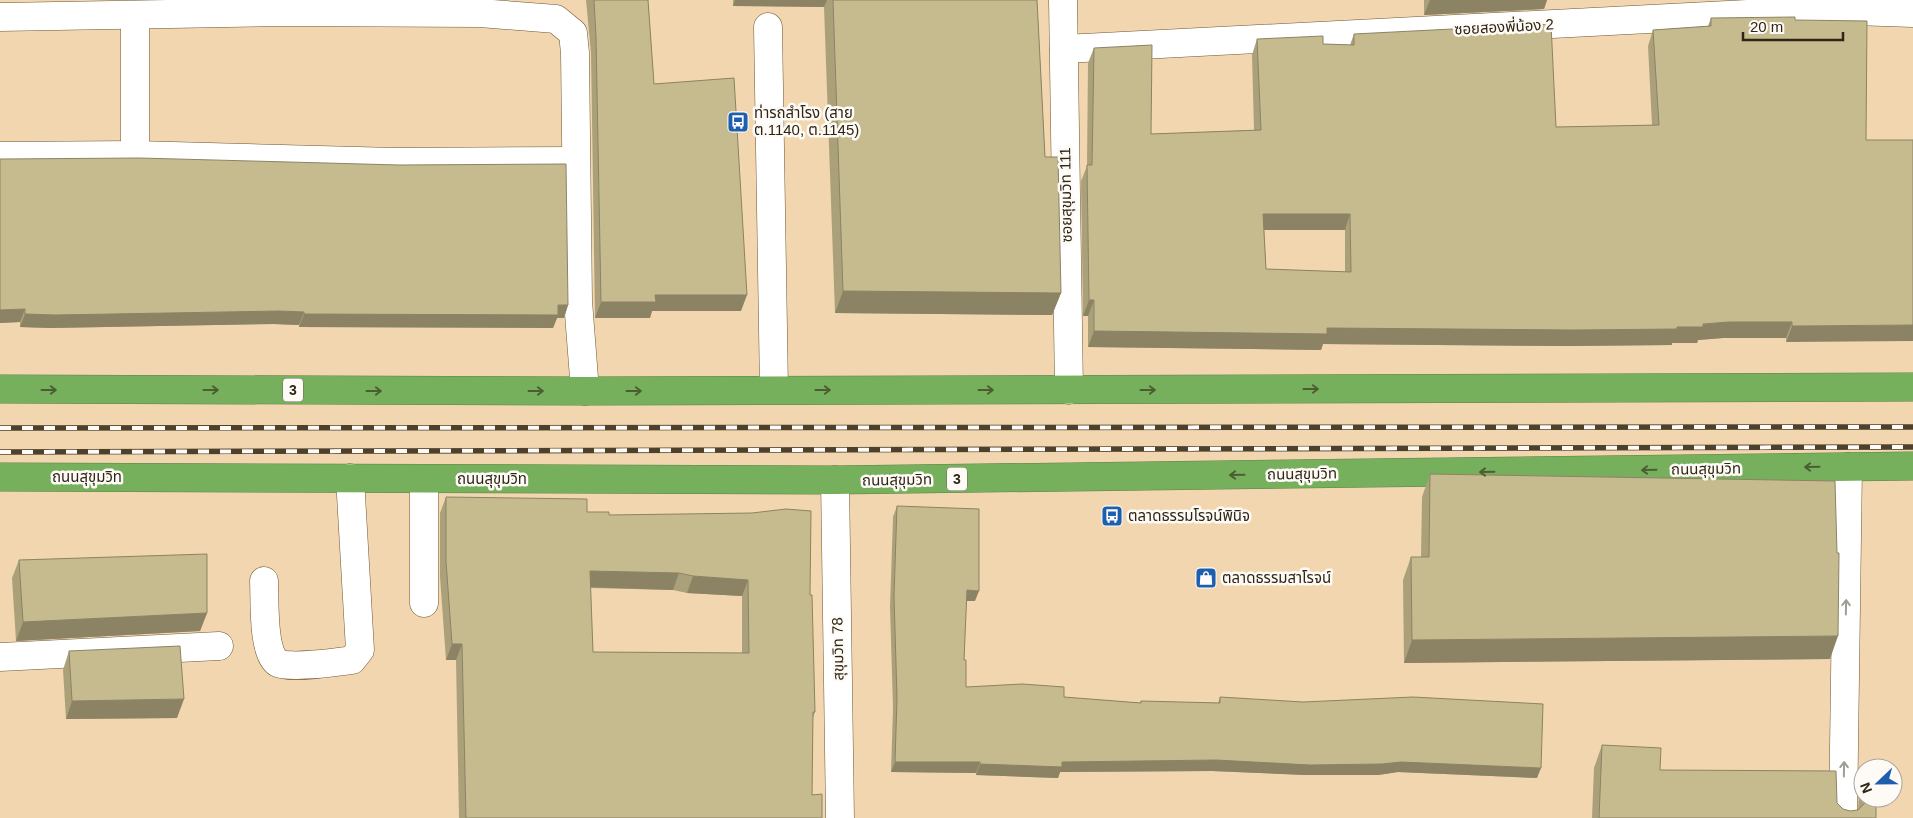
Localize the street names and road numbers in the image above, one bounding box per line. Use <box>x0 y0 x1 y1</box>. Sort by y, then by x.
street label: ซอยสองพี่น้อง 2 <box>1454 13 1554 38</box>
street label: ซอยสุขุมวิท 111 <box>1056 147 1076 243</box>
road number: 3 <box>283 378 303 402</box>
street label: ถนนสุขุมวิท <box>1671 459 1741 479</box>
street label: ถนนสุขุมวิท <box>1267 464 1337 484</box>
street label: ถนนสุขุมวิท <box>52 468 122 486</box>
road number: 3 <box>947 468 967 490</box>
street label: ถนนสุขุมวิท <box>457 470 527 488</box>
street label: ถนนสุขุมวิท <box>862 470 932 490</box>
street label: สุขุมวิท 78 <box>828 617 848 681</box>

